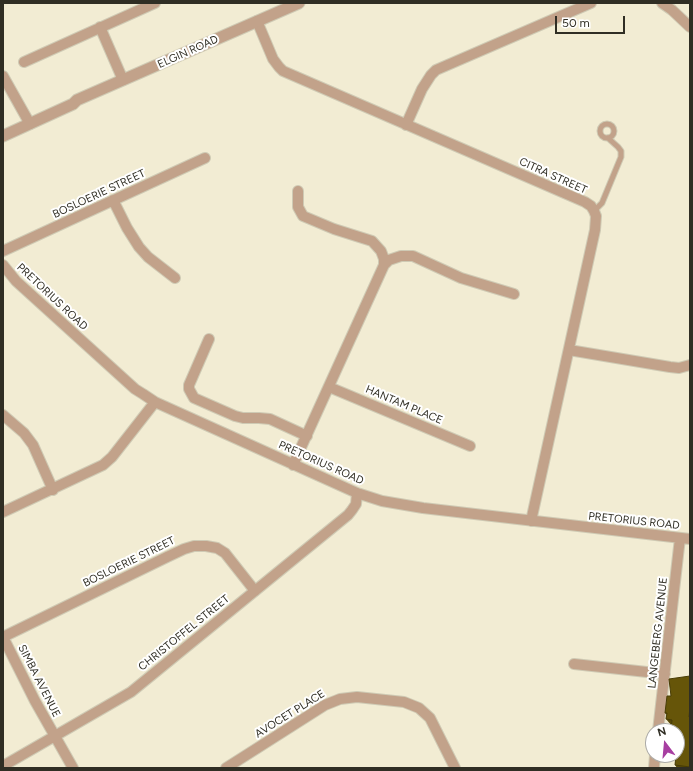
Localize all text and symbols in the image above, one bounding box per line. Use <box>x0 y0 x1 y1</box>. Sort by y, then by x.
scale bar <box>557 8 627 34</box>
text: 50 m <box>562 16 590 30</box>
street label: ELGIN ROAD <box>156 33 220 71</box>
street label: CITRA STREET <box>517 155 589 197</box>
street label: BOSLOERIE STREET <box>51 167 147 221</box>
street label: PRETORIUS ROAD <box>14 261 90 333</box>
street label: HANTAM PLACE <box>363 383 445 427</box>
street label: PRETORIUS ROAD <box>276 438 366 488</box>
street label: PRETORIUS ROAD <box>588 510 680 532</box>
street label: BOSLOERIE STREET <box>81 534 177 590</box>
street label: LANGEBERG AVENUE <box>646 577 670 689</box>
street label: CHRISTOFFEL STREET <box>136 592 232 674</box>
street label: SIMBA AVENUE <box>15 642 63 720</box>
street label: AVOCET PLACE <box>253 687 327 741</box>
north arrow <box>645 723 685 763</box>
text: N <box>656 725 668 739</box>

